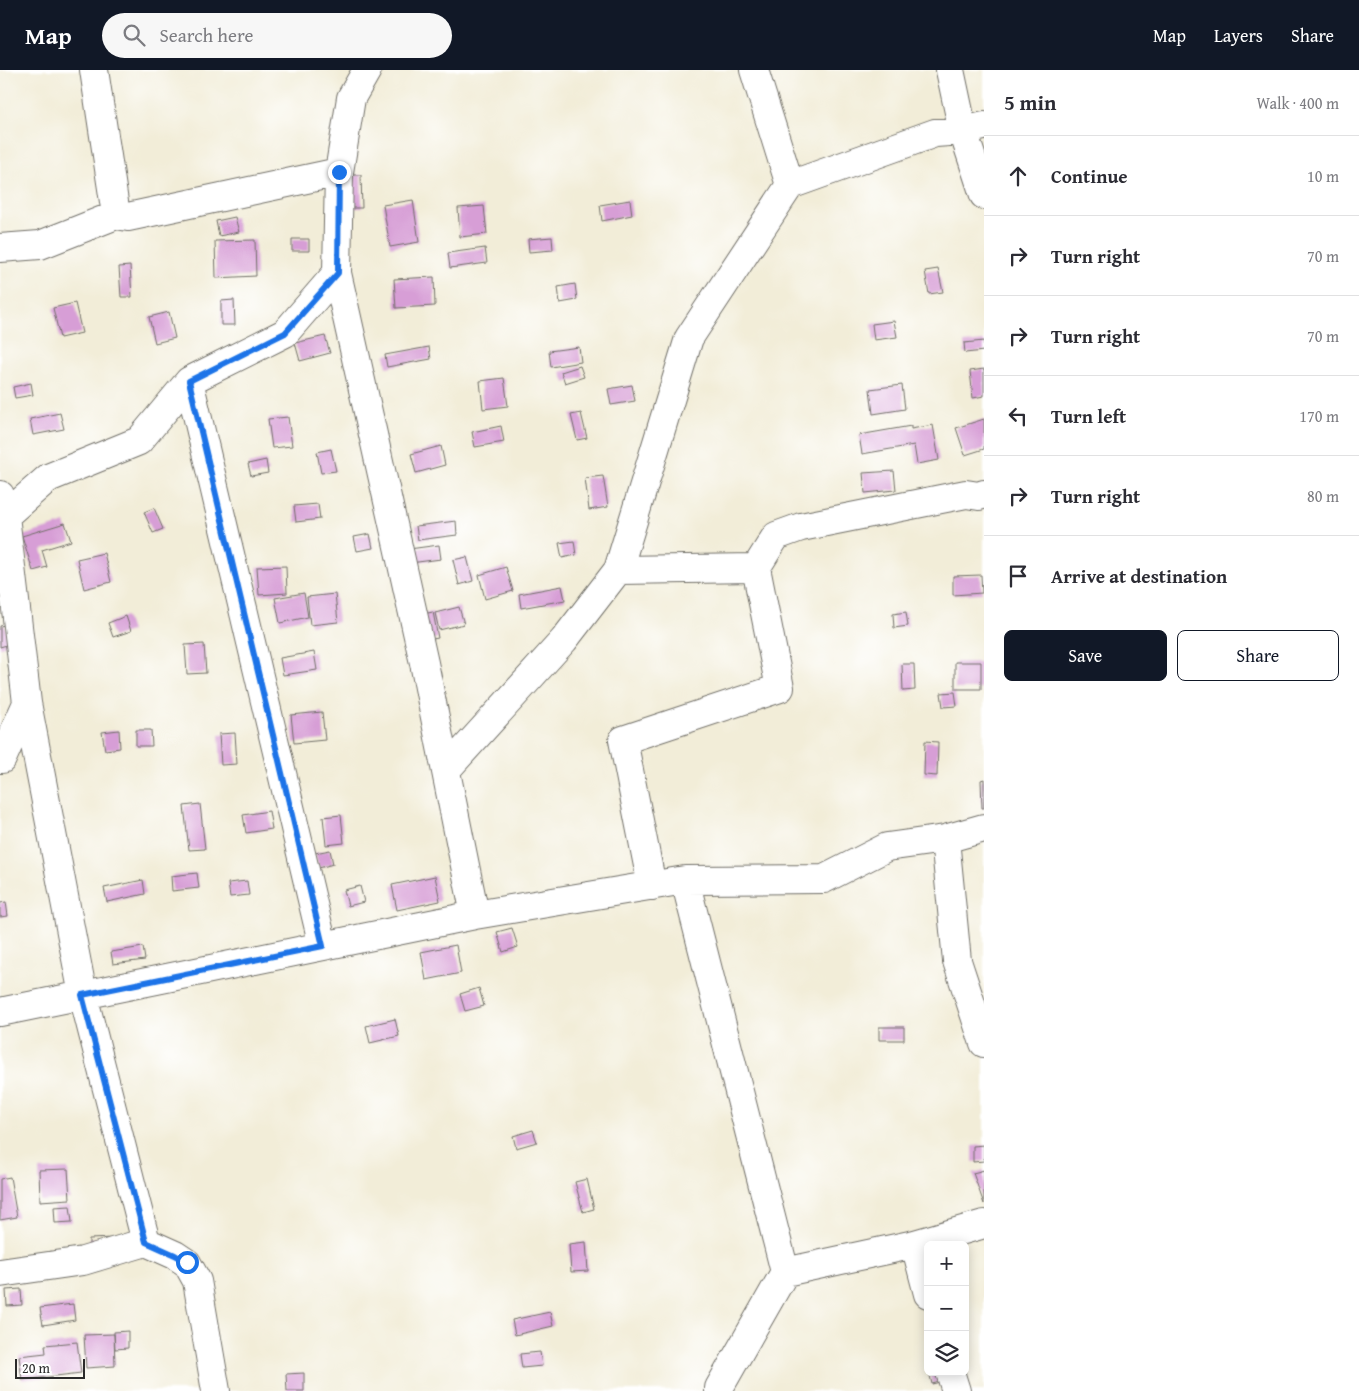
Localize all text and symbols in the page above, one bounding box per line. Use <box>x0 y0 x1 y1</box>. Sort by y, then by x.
search box <box>102 13 452 58</box>
text: Map <box>25 18 72 53</box>
icon: search <box>120 21 148 49</box>
text: Search here <box>160 21 253 49</box>
text: Map <box>1153 22 1186 49</box>
text: Layers <box>1214 22 1263 49</box>
text: Share <box>1291 22 1334 49</box>
text: 5 min <box>1004 87 1056 118</box>
text: Walk · 400 m <box>1256 91 1339 115</box>
route end <box>328 161 351 184</box>
icon: ahead <box>1004 162 1032 190</box>
text: Continue <box>1051 162 1128 190</box>
text: 10 m <box>1307 164 1339 188</box>
icon: right <box>1004 242 1032 270</box>
text: Turn right <box>1051 242 1140 270</box>
text: 70 m <box>1307 244 1339 268</box>
icon: right <box>1004 322 1032 350</box>
text: Turn right <box>1051 322 1140 350</box>
text: 70 m <box>1307 324 1339 348</box>
icon: left <box>1004 402 1032 430</box>
text: Turn left <box>1051 402 1126 430</box>
text: 170 m <box>1299 404 1339 428</box>
icon: right <box>1004 482 1032 510</box>
text: Turn right <box>1051 482 1140 510</box>
text: 80 m <box>1307 484 1339 508</box>
icon: arrive <box>1004 562 1032 590</box>
text: Arrive at destination <box>1051 562 1227 590</box>
button: Save <box>1004 630 1167 681</box>
button: Share <box>1177 630 1339 681</box>
map controls <box>924 1241 969 1376</box>
button: + <box>924 1241 969 1286</box>
route start <box>176 1251 199 1274</box>
button: − <box>924 1286 969 1331</box>
button: layers <box>924 1331 969 1376</box>
scale bar <box>15 1356 85 1379</box>
text: 20 m <box>22 1358 50 1378</box>

